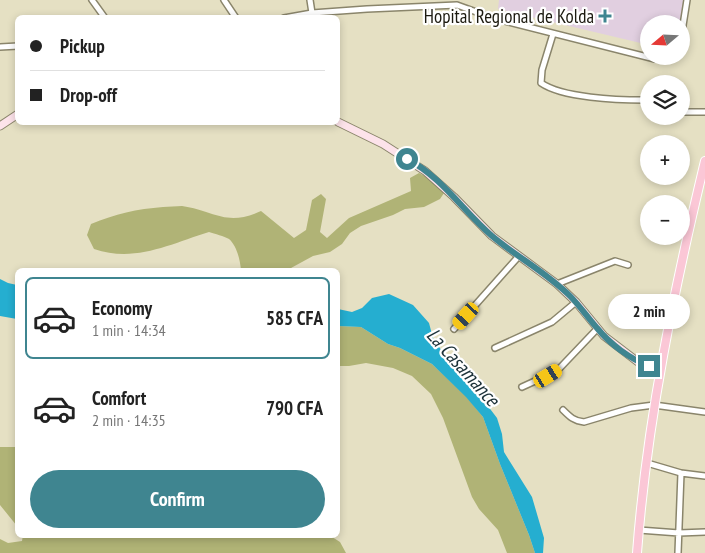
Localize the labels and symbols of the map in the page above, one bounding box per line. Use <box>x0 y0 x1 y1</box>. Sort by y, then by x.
place label: Hopital Regional de Kolda <box>424 4 594 28</box>
marker: Hopital Regional de Kolda <box>598 9 612 23</box>
north arrow <box>640 15 690 65</box>
route start <box>396 148 418 170</box>
callout: 2 min <box>608 294 690 328</box>
car <box>450 300 481 332</box>
water label: La Casamance <box>421 322 506 413</box>
route end <box>638 355 660 377</box>
car <box>531 362 564 390</box>

